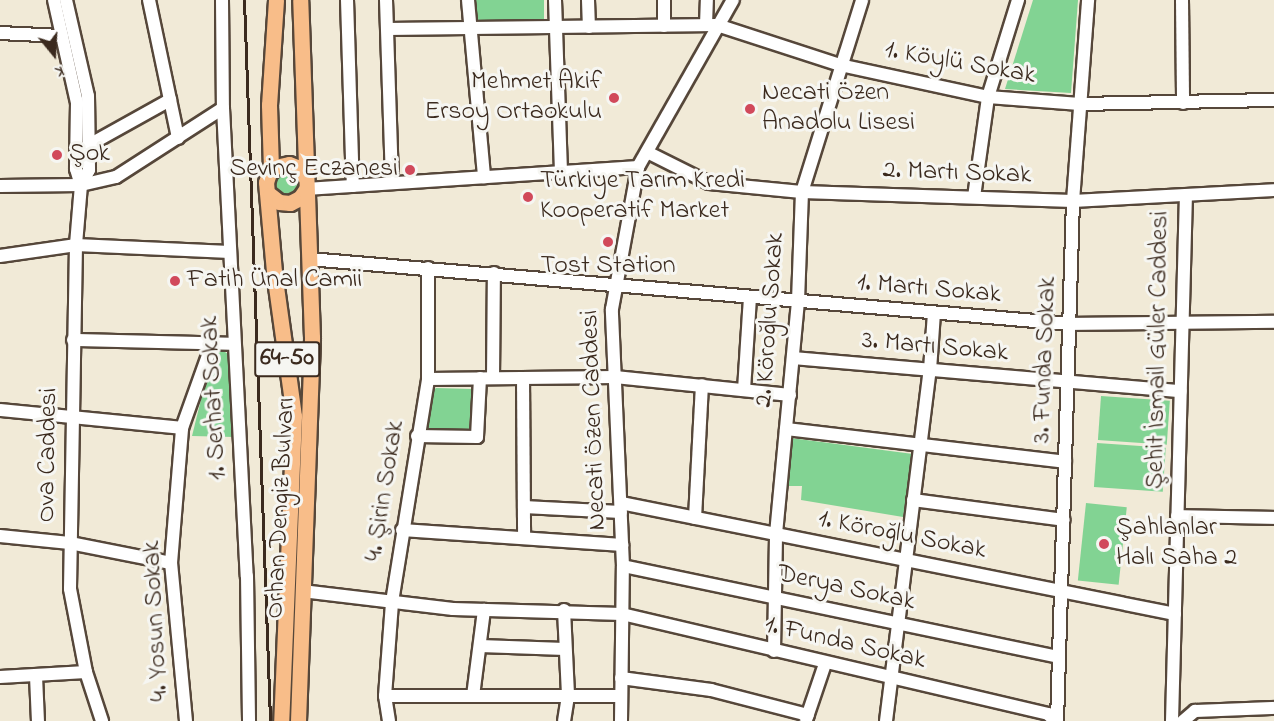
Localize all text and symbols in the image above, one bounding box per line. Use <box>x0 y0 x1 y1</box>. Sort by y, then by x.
north arrow <box>24 24 84 84</box>
street label: 1. Köylü Sokak <box>882 35 1038 93</box>
text: K <box>52 59 67 84</box>
place label: Mehmet Akif Ersoy Ortaokulu <box>424 67 602 128</box>
place label: Necati Özen Anadolu Lisesi <box>762 78 915 140</box>
marker: Mehmet Akif Ersoy Ortaokulu <box>607 91 621 105</box>
marker: Necati Özen Anadolu Lisesi <box>743 102 757 116</box>
place label: Şok <box>69 139 110 171</box>
marker: Şok <box>50 148 64 162</box>
place label: Sevinç Eczanesi <box>229 154 398 186</box>
street label: 2. Martı Sokak <box>882 156 1032 192</box>
marker: Sevinç Eczanesi <box>403 163 417 177</box>
place label: Türkiye Tarım Kredi Kooperatif Market <box>540 166 745 228</box>
marker: Türkiye Tarım Kredi Kooperatif Market <box>521 190 535 204</box>
street label: Şehit İsmail Güler Caddesi <box>1141 211 1177 489</box>
street label: 2. Köroğlu Sokak <box>749 232 793 408</box>
marker: Tost Station <box>601 235 615 249</box>
place label: Tost Station <box>540 251 676 283</box>
place label: Fatih Ünal Camii <box>187 265 362 297</box>
street label: 1. Martı Sokak <box>856 268 1002 312</box>
marker: Fatih Ünal Camii <box>168 274 182 288</box>
street label: 3. Funda Sokak <box>1028 276 1064 444</box>
street label: Necati Özen Caddesi <box>576 309 614 531</box>
street label: 1. Serhat Sokak <box>195 315 235 481</box>
street label: 3. Martı Sokak <box>861 326 1009 370</box>
road number: 64-50 <box>254 338 320 380</box>
street label: Ova Caddesi <box>32 387 66 523</box>
street label: Orhan Dengiz Bulvarı <box>261 397 303 619</box>
street label: 4. Şirin Sokak <box>359 418 413 564</box>
street label: 1. Köroğlu Sokak <box>815 504 989 568</box>
place label: Şahlanlar Halı Saha 2 <box>1116 513 1237 574</box>
marker: Şahlanlar Halı Saha 2 <box>1097 537 1111 551</box>
street label: 4. Yosun Sokak <box>137 540 177 702</box>
street label: Derya Sokak <box>774 559 918 619</box>
street label: 1. Funda Sokak <box>762 610 928 678</box>

